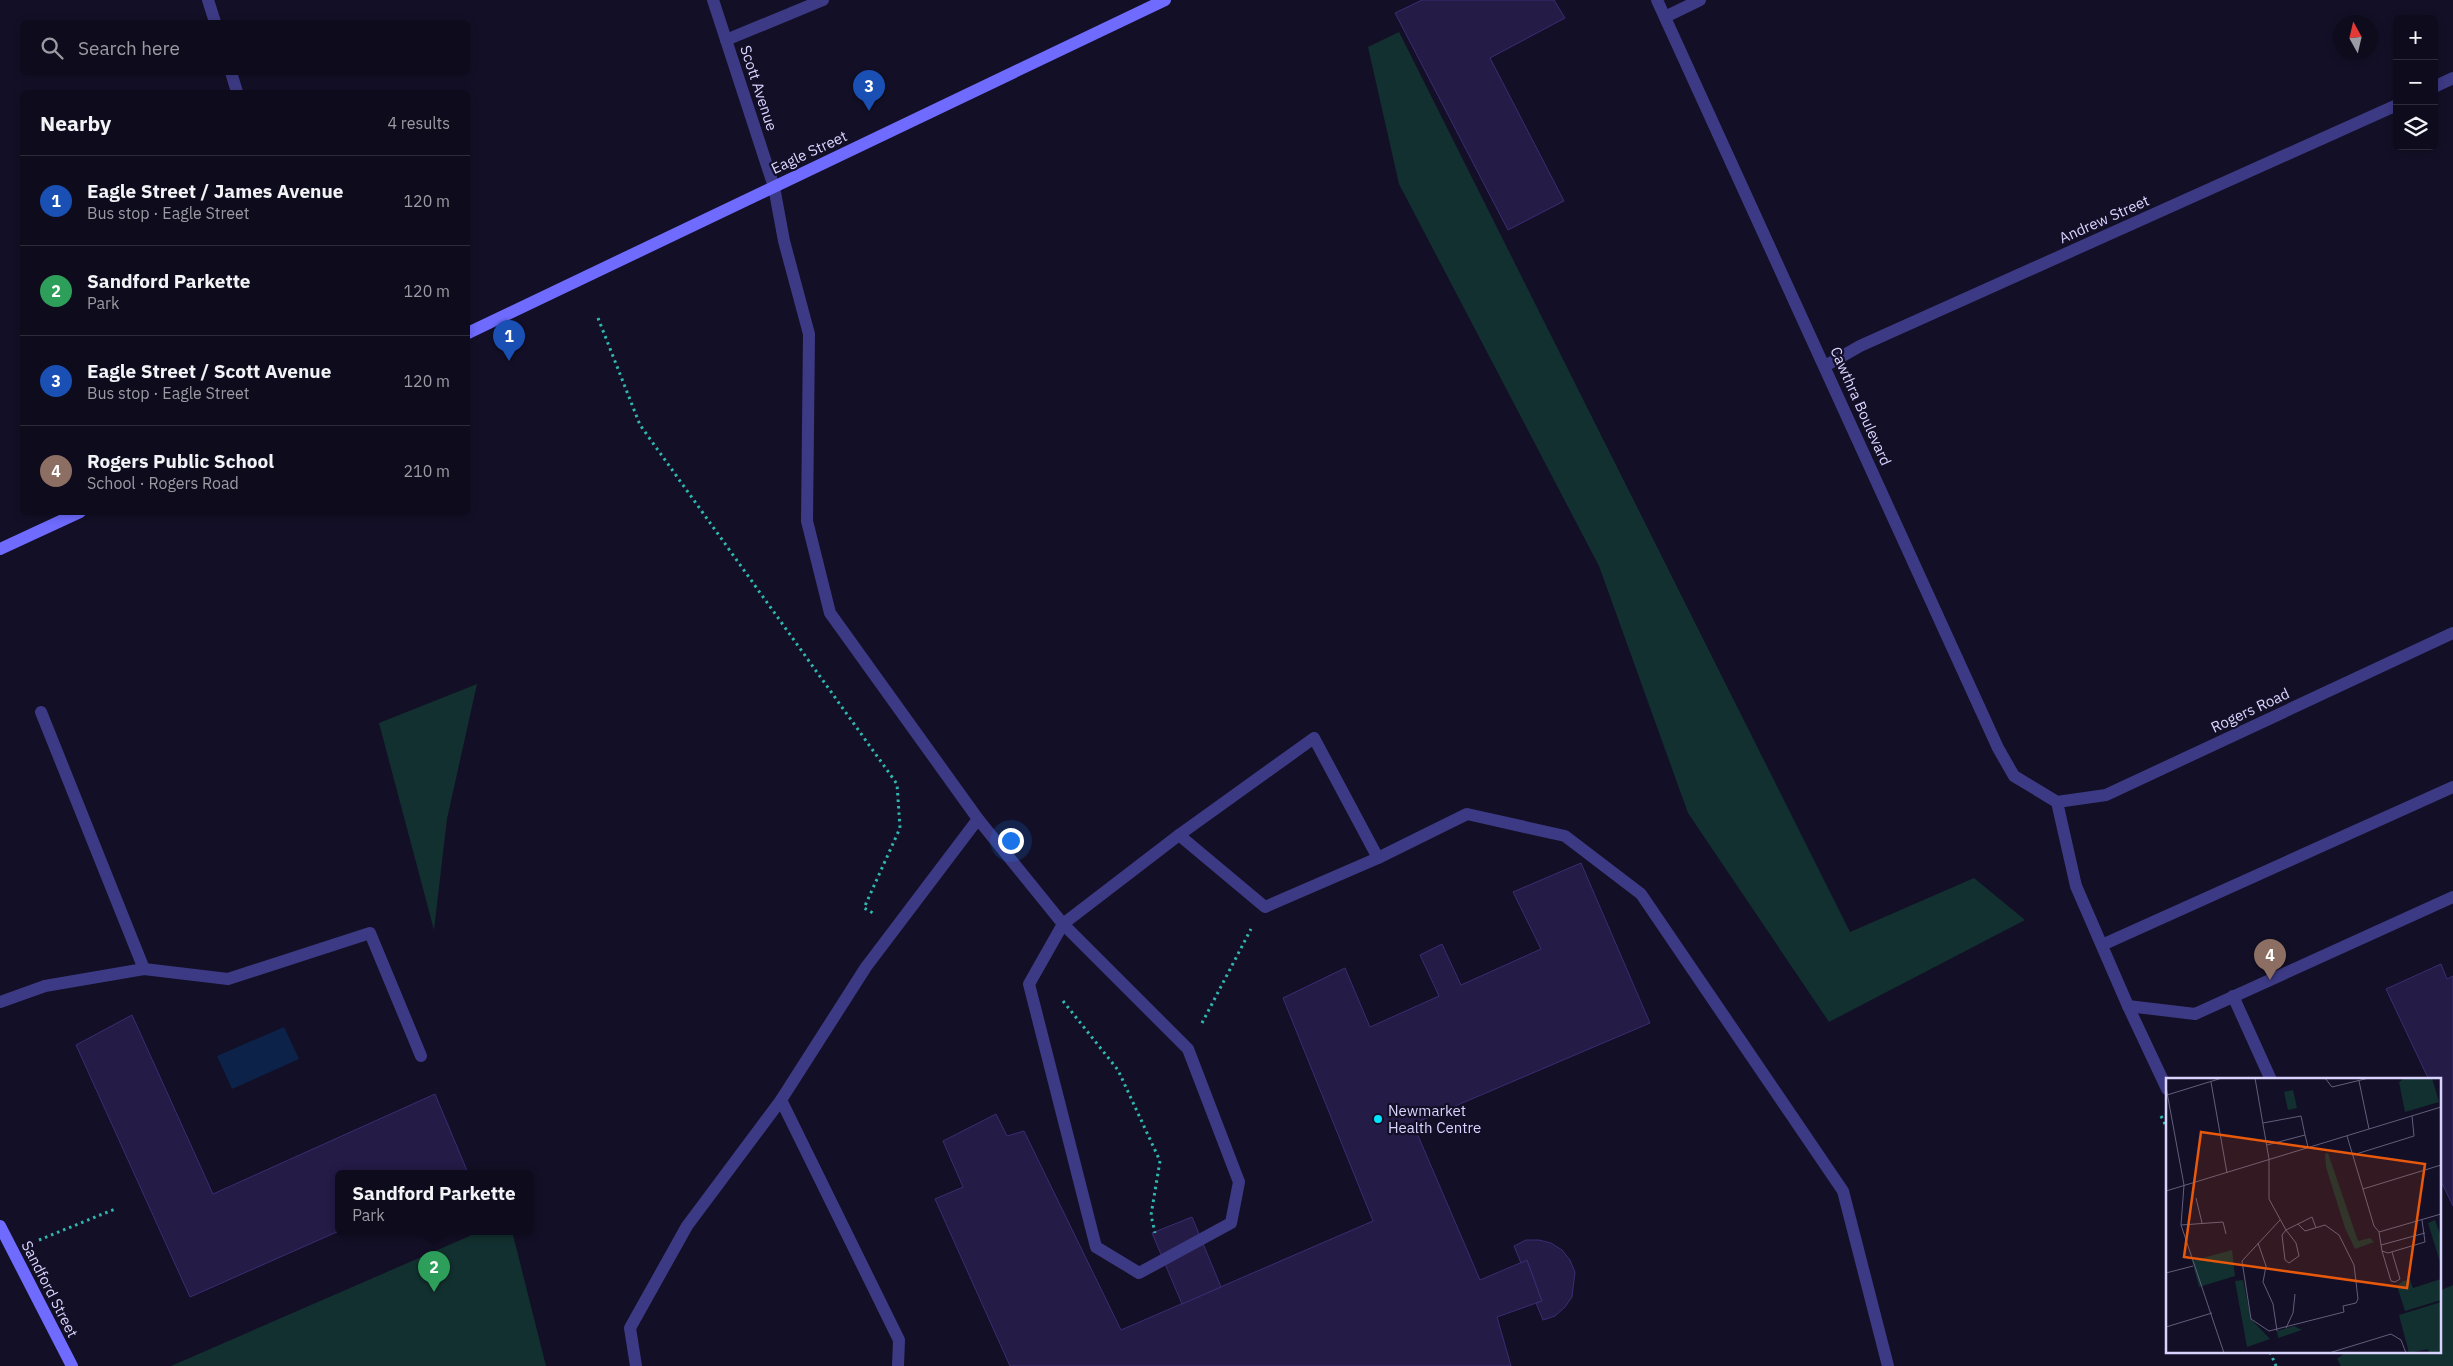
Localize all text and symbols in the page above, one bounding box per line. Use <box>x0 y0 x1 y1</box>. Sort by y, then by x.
north arrow <box>2333 15 2378 60</box>
map controls <box>2393 15 2438 150</box>
button: + <box>2393 15 2438 60</box>
search box <box>20 20 470 75</box>
icon: search <box>38 34 66 62</box>
text: Search here <box>78 36 180 60</box>
street label: Scott Avenue <box>736 43 782 133</box>
button: − <box>2393 60 2438 105</box>
pin: 3 <box>853 70 885 111</box>
button: layers <box>2393 105 2438 150</box>
text: Nearby <box>40 109 111 137</box>
text: 4 results <box>387 113 450 133</box>
street label: Eagle Street <box>768 126 850 178</box>
text: Eagle Street / James Avenue <box>87 179 343 203</box>
text: 1 <box>51 191 61 211</box>
text: 120 m <box>403 191 450 211</box>
street label: Andrew Street <box>2056 191 2152 247</box>
text: Bus stop · Eagle Street <box>87 203 249 223</box>
text: Sandford Parkette <box>87 269 251 293</box>
text: 2 <box>51 281 61 301</box>
text: 120 m <box>403 281 450 301</box>
text: Park <box>87 293 119 313</box>
pin: 1 <box>493 320 525 361</box>
street label: Cawthra Boulevard <box>1826 344 1896 468</box>
text: Eagle Street / Scott Avenue <box>87 359 331 383</box>
text: 3 <box>51 371 61 391</box>
text: 120 m <box>403 371 450 391</box>
text: Bus stop · Eagle Street <box>87 383 249 403</box>
text: Rogers Public School <box>87 449 274 473</box>
text: 4 <box>51 461 61 481</box>
text: 210 m <box>403 461 450 481</box>
text: School · Rogers Road <box>87 473 239 493</box>
street label: Rogers Road <box>2208 683 2292 737</box>
your location <box>998 828 1024 854</box>
pin: 4 <box>2254 939 2286 980</box>
inset map <box>2166 1078 2440 1354</box>
place label: Newmarket Health Centre <box>1388 1101 1481 1137</box>
marker: Newmarket Health Centre <box>1372 1113 1384 1125</box>
popup <box>335 1170 533 1235</box>
text: Sandford Parkette <box>352 1181 516 1205</box>
text: Park <box>352 1205 385 1225</box>
street label: Sandford Street <box>17 1237 83 1341</box>
pin: 2 <box>418 1251 450 1292</box>

